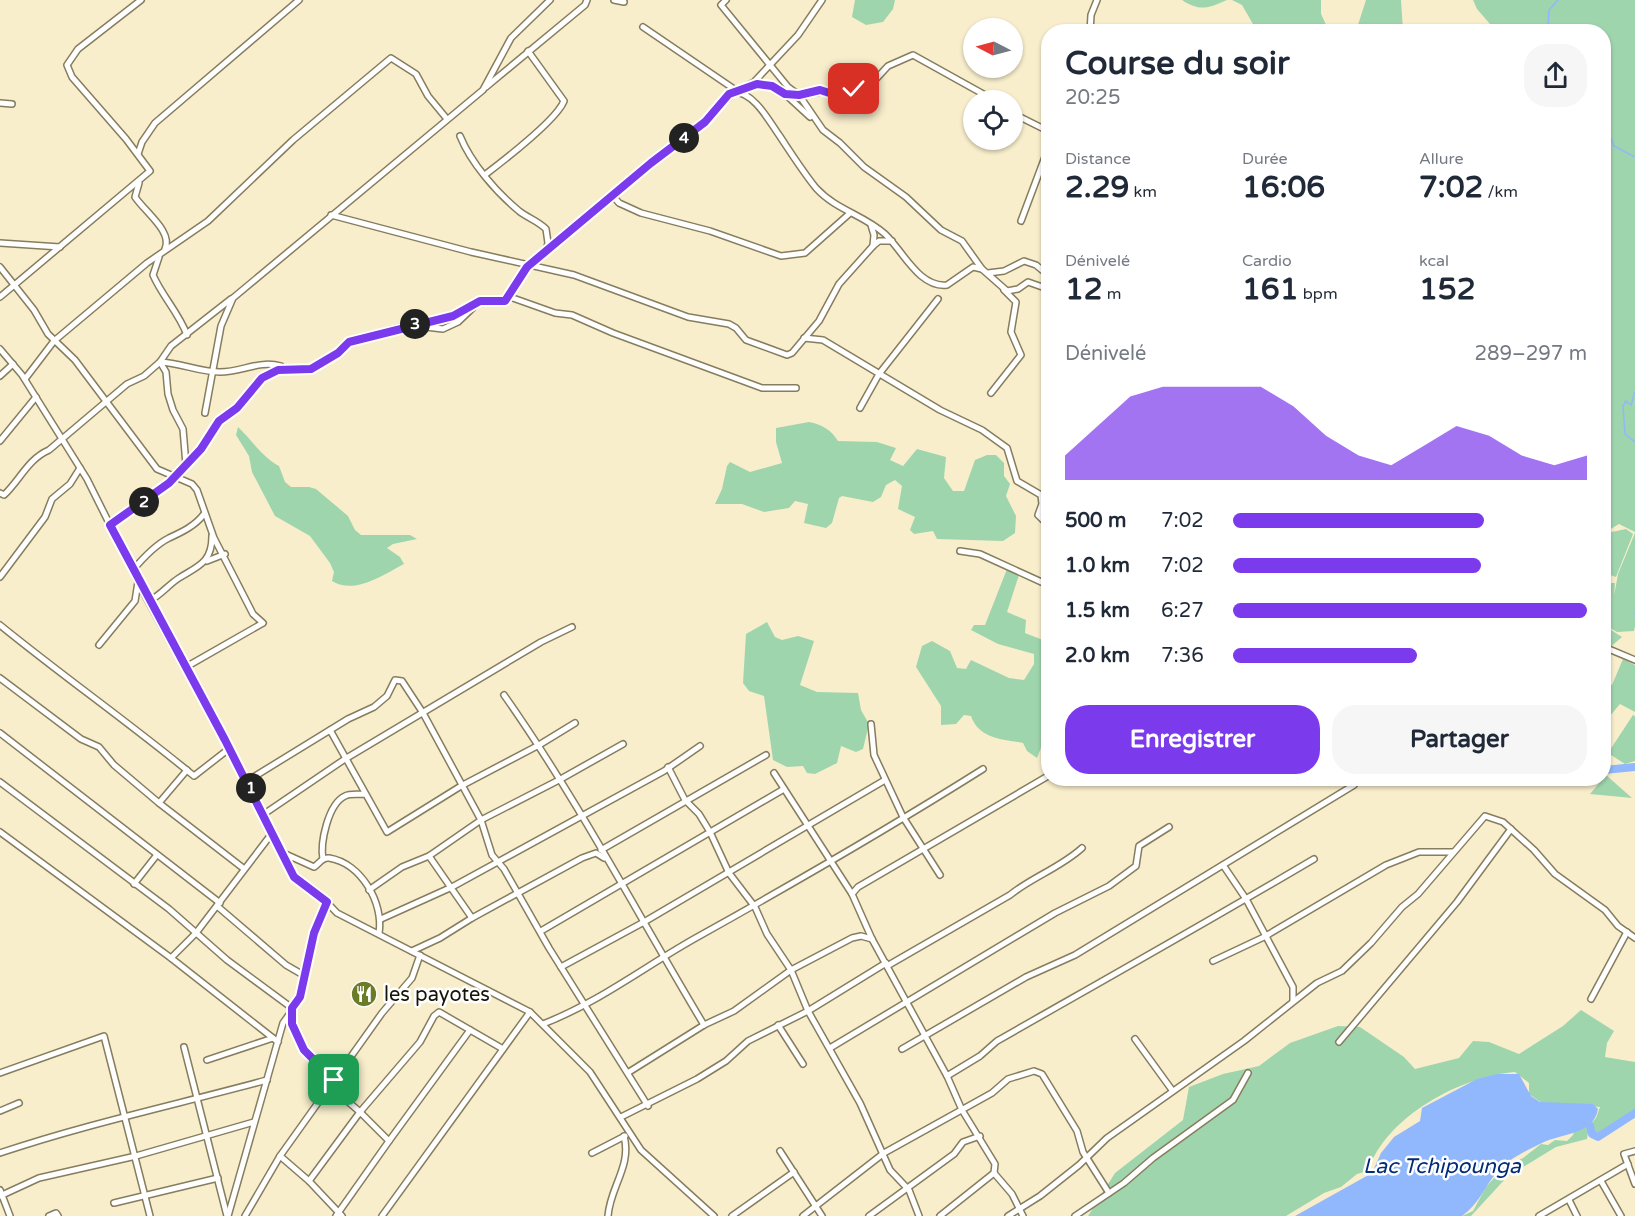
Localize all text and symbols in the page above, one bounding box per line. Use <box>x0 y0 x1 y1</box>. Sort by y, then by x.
north arrow <box>963 18 1023 78</box>
map controls <box>963 18 1023 150</box>
text: Course du soir <box>1065 44 1290 83</box>
button: share <box>1524 44 1587 107</box>
pin <box>828 63 879 114</box>
icon: check <box>837 72 870 105</box>
text: 20:25 <box>1065 86 1120 110</box>
button: locate <box>963 90 1023 150</box>
pin: 4 <box>669 123 699 153</box>
text: 4 <box>679 128 689 148</box>
text: Distance <box>1065 149 1131 169</box>
text: Durée <box>1242 149 1288 169</box>
text: Allure <box>1419 149 1464 169</box>
text: 2.29 <box>1065 169 1129 206</box>
text: 16:06 <box>1242 169 1325 206</box>
text: 7:02 <box>1419 169 1483 206</box>
text: km <box>1129 182 1157 202</box>
text: /km <box>1483 182 1518 202</box>
text: Dénivelé <box>1065 251 1130 271</box>
text: Cardio <box>1242 251 1292 271</box>
text: kcal <box>1419 251 1449 271</box>
text: 12 <box>1065 271 1103 308</box>
text: 161 <box>1242 271 1299 308</box>
text: 152 <box>1419 271 1476 308</box>
text: m <box>1103 284 1122 304</box>
text: bpm <box>1299 284 1338 304</box>
pin: 3 <box>400 309 430 339</box>
text: 3 <box>410 314 420 334</box>
text: Dénivelé <box>1065 342 1146 366</box>
text: 289–297 m <box>1474 342 1587 366</box>
pin: 2 <box>129 487 159 517</box>
text: 2 <box>139 492 149 512</box>
text: 500 m <box>1065 509 1126 533</box>
text: 7:02 <box>1161 509 1204 533</box>
text: 1.0 km <box>1065 554 1130 578</box>
text: 7:02 <box>1161 554 1204 578</box>
text: 1.5 km <box>1065 599 1130 623</box>
text: 6:27 <box>1161 599 1204 623</box>
text: 2.0 km <box>1065 644 1130 668</box>
text: 7:36 <box>1161 644 1204 668</box>
button: Enregistrer <box>1065 705 1320 774</box>
button: Partager <box>1332 705 1587 774</box>
pin: 1 <box>236 773 266 803</box>
text: 1 <box>246 778 256 798</box>
restaurant icon: les payotes <box>349 979 379 1009</box>
place label: les payotes <box>384 983 490 1007</box>
pin <box>308 1054 359 1105</box>
icon: arrive <box>317 1063 350 1096</box>
water label: Lac Tchipounga <box>1363 1154 1522 1179</box>

